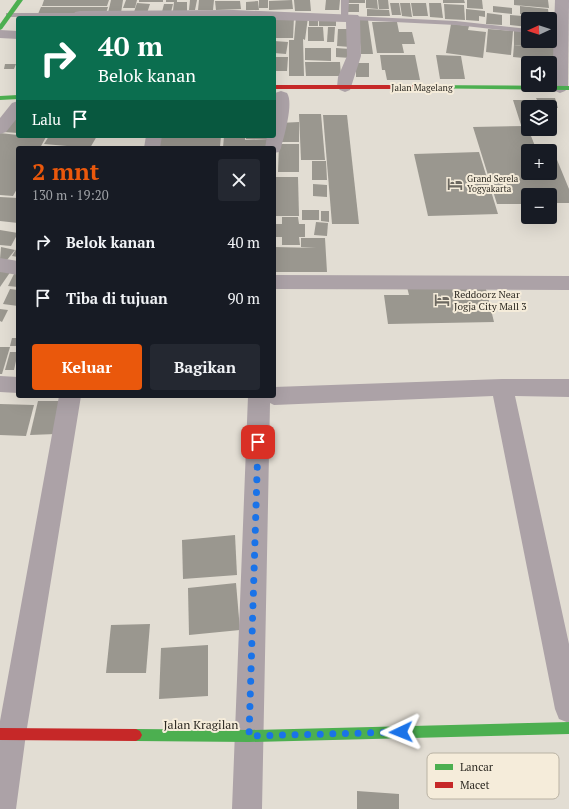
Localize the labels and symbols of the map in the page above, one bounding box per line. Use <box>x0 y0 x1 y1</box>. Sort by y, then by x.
north arrow <box>521 12 557 48</box>
street label: Jalan Magelang <box>391 82 453 94</box>
place label: Grand Serela Yogyakarta <box>467 173 519 195</box>
hotel icon: Grand Serela Yogyakarta <box>446 175 464 193</box>
place label: Reddoorz Near Jogja City Mall 3 <box>454 288 527 313</box>
hotel icon: Reddoorz Near Jogja City Mall 3 <box>433 291 451 309</box>
pin <box>241 425 275 459</box>
position arrow <box>380 711 422 753</box>
street label: Jalan Kragilan <box>163 717 239 732</box>
legend <box>427 753 559 799</box>
text: Lancar <box>460 760 494 774</box>
text: Macet <box>460 778 490 792</box>

